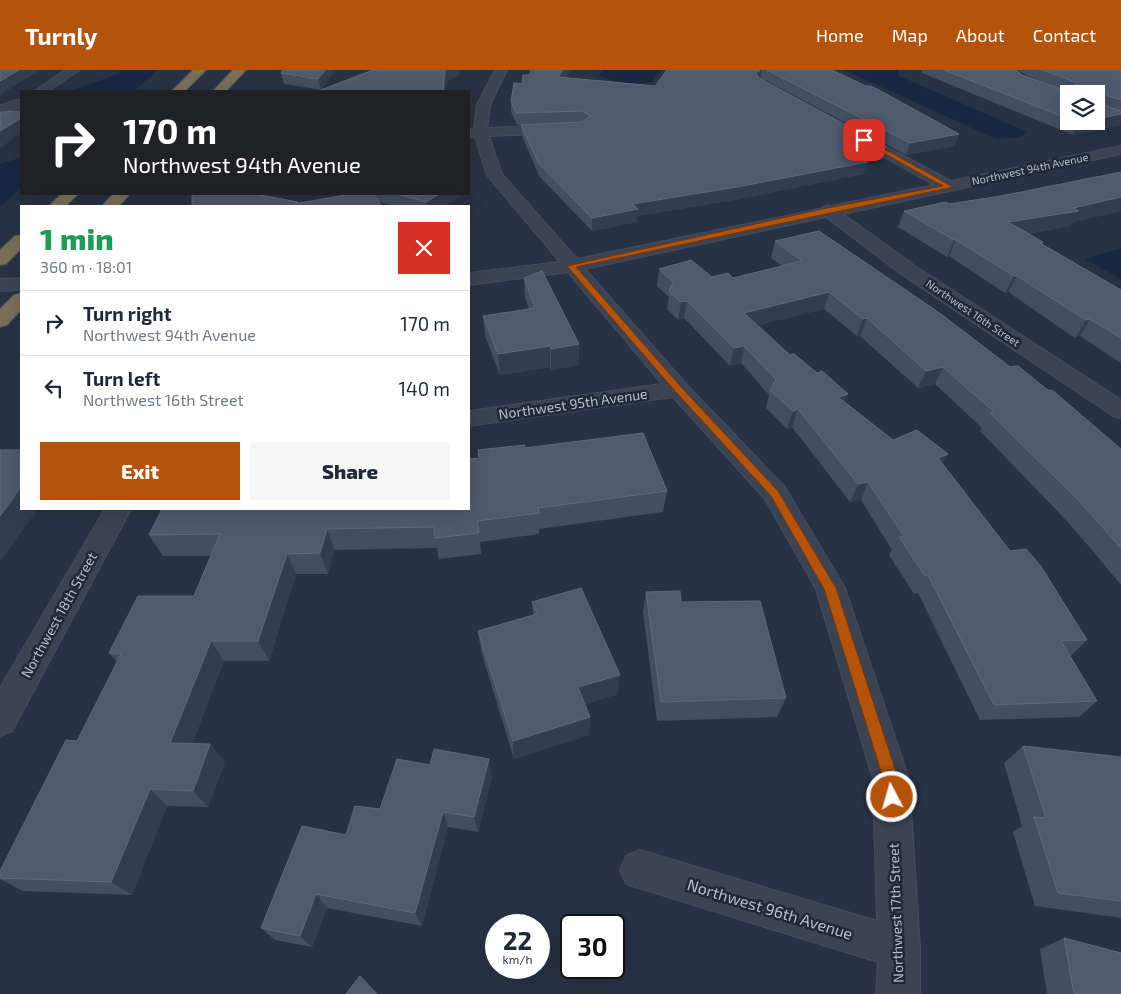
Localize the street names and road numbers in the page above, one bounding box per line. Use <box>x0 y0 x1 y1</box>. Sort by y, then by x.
street label: Northwest 94th Avenue <box>970 150 1089 187</box>
street label: Northwest 16th Street <box>924 276 1023 349</box>
street label: Northwest 95th Avenue <box>497 385 648 422</box>
street label: Northwest 18th Street <box>17 549 100 681</box>
street label: Northwest 17th Street <box>885 843 906 983</box>
street label: Northwest 96th Avenue <box>685 874 855 943</box>

